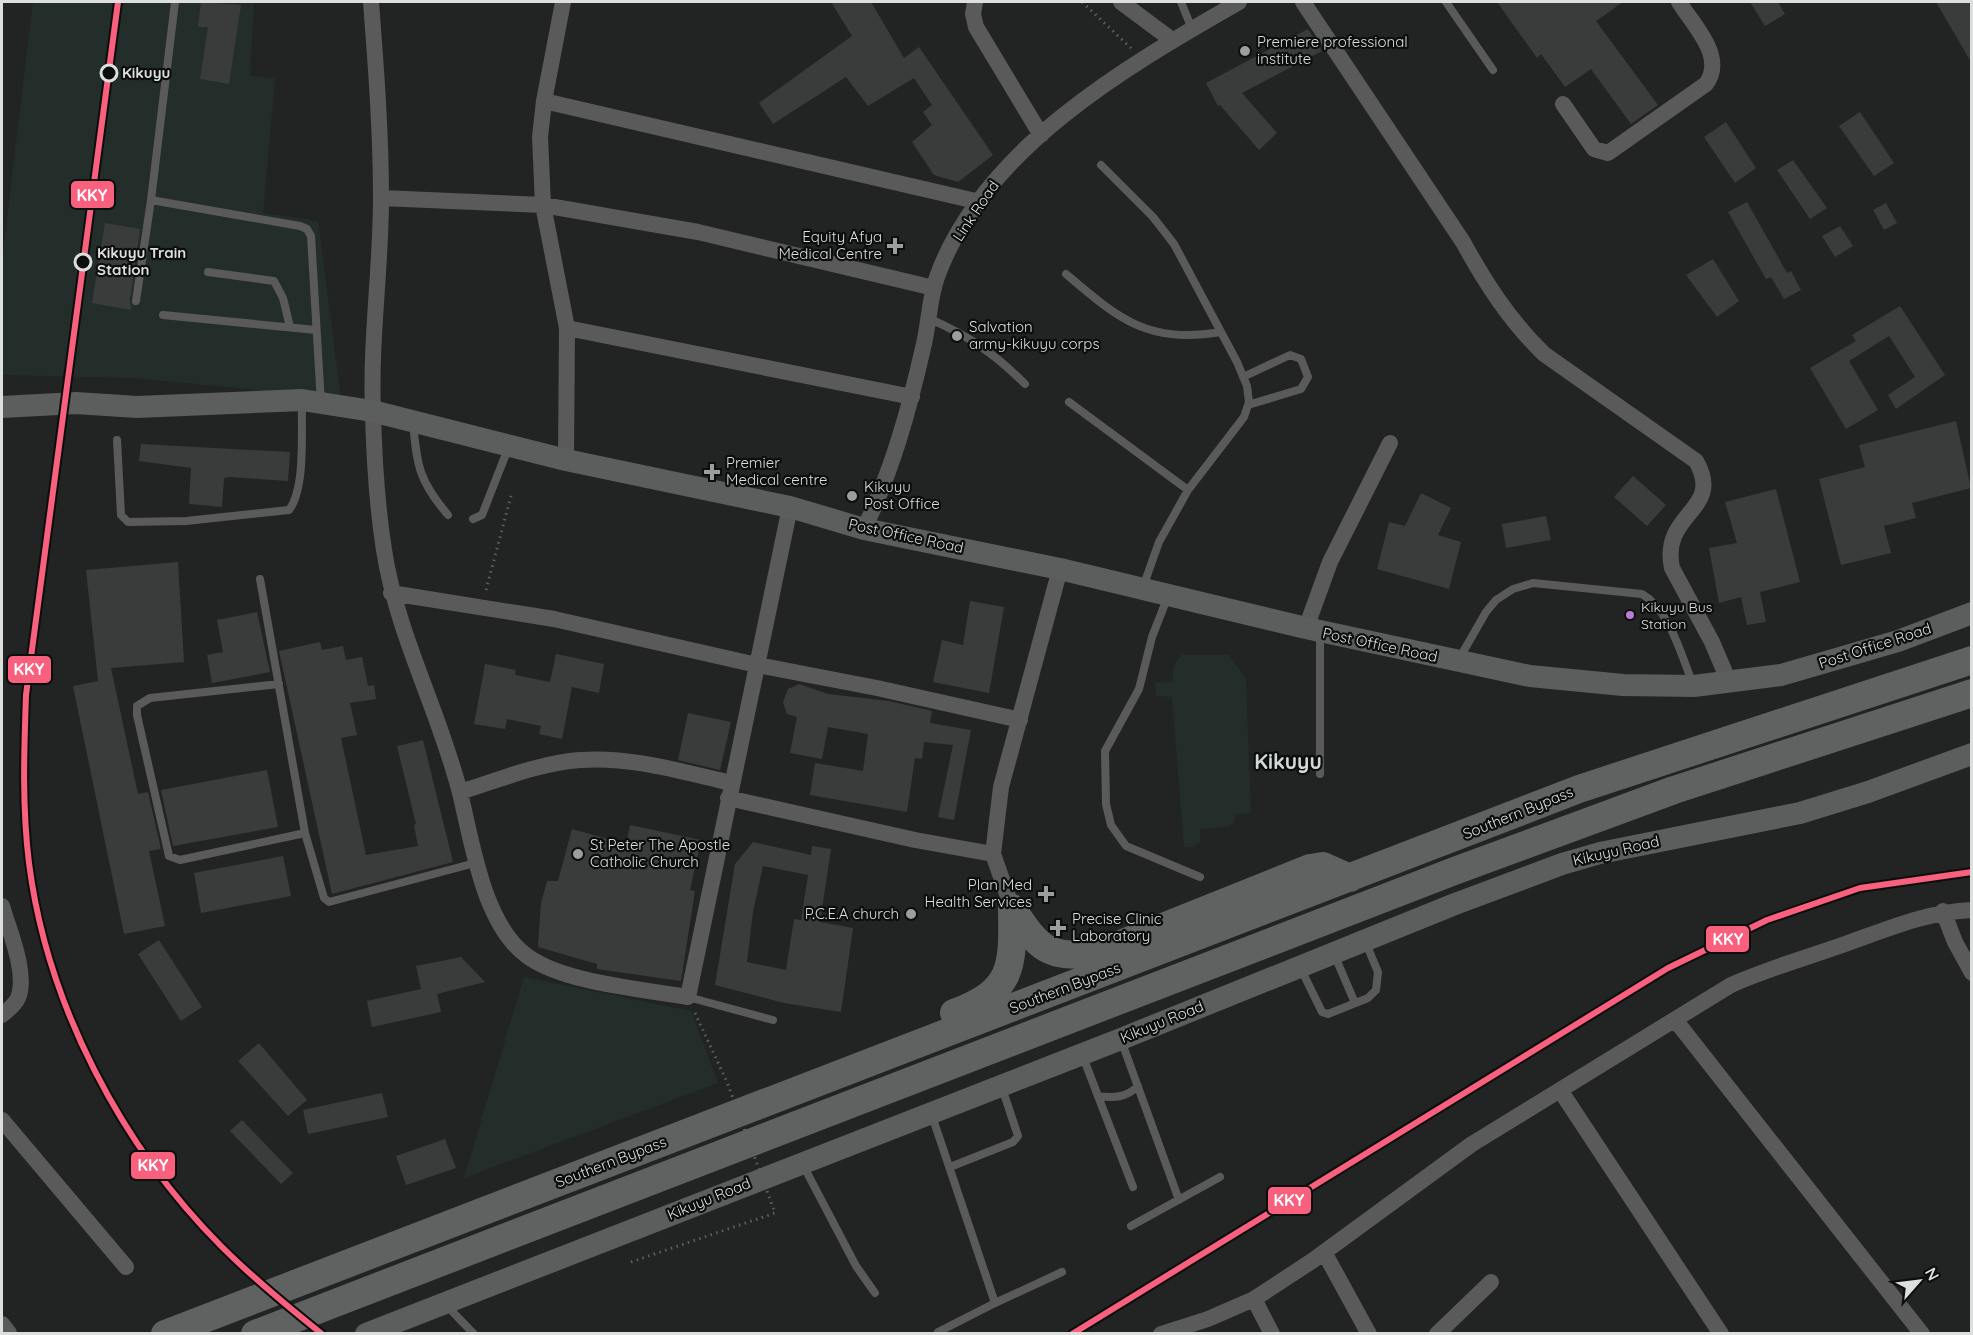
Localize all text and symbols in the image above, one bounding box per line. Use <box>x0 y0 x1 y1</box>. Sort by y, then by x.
place label: Premiere professional institute <box>1257 32 1408 68</box>
marker: Premiere professional institute <box>1238 44 1252 58</box>
place label: Kikuyu <box>122 63 170 82</box>
marker: Kikuyu <box>100 64 118 82</box>
street label: Link Road <box>948 177 1003 245</box>
line badge: KKY <box>70 180 115 209</box>
text: KKY <box>77 185 108 205</box>
place label: Equity Afya Medical Centre <box>778 227 882 263</box>
marker: Equity Afya Medical Centre <box>886 237 904 255</box>
place label: Kikuyu Train Station <box>97 243 186 279</box>
marker: Kikuyu Train Station <box>74 253 92 271</box>
place label: Salvation army-kikuyu corps <box>969 317 1099 353</box>
marker: Salvation army-kikuyu corps <box>950 329 964 343</box>
place label: Premier Medical centre <box>726 453 828 489</box>
marker: Premier Medical centre <box>703 463 721 481</box>
place label: Kikuyu Post Office <box>864 477 940 513</box>
marker: Kikuyu Post Office <box>845 489 859 503</box>
street label: Post Office Road <box>847 514 965 557</box>
place label: Kikuyu Bus Station <box>1641 598 1712 633</box>
marker: Kikuyu Bus Station <box>1624 609 1636 621</box>
street label: Post Office Road <box>1816 618 1933 673</box>
street label: Post Office Road <box>1321 623 1439 666</box>
line badge: KKY <box>7 655 52 684</box>
text: KKY <box>14 659 45 679</box>
district label: Kikuyu <box>1254 748 1322 774</box>
street label: Southern Bypass <box>1460 782 1576 843</box>
street label: Kikuyu Road <box>1571 831 1661 870</box>
place label: St Peter The Apostle Catholic Church <box>590 835 730 871</box>
marker: St Peter The Apostle Catholic Church <box>571 847 585 861</box>
place label: Plan Med Health Services <box>925 875 1032 911</box>
marker: Plan Med Health Services <box>1037 885 1055 903</box>
place label: P.C.E.A church <box>805 904 899 923</box>
marker: P.C.E.A church <box>904 907 918 921</box>
place label: Precise Clinic Laboratory <box>1072 909 1162 945</box>
marker: Precise Clinic Laboratory <box>1049 919 1067 937</box>
line badge: KKY <box>1705 925 1750 953</box>
text: KKY <box>1713 929 1744 949</box>
street label: Southern Bypass <box>1007 958 1123 1017</box>
street label: Kikuyu Road <box>1117 996 1206 1047</box>
street label: Southern Bypass <box>553 1132 669 1191</box>
line badge: KKY <box>130 1151 176 1180</box>
text: KKY <box>138 1155 169 1175</box>
street label: Kikuyu Road <box>664 1173 753 1224</box>
line badge: KKY <box>1267 1186 1312 1215</box>
text: KKY <box>1274 1190 1305 1210</box>
north arrow <box>1889 1251 1949 1311</box>
text: N <box>1921 1264 1944 1284</box>

